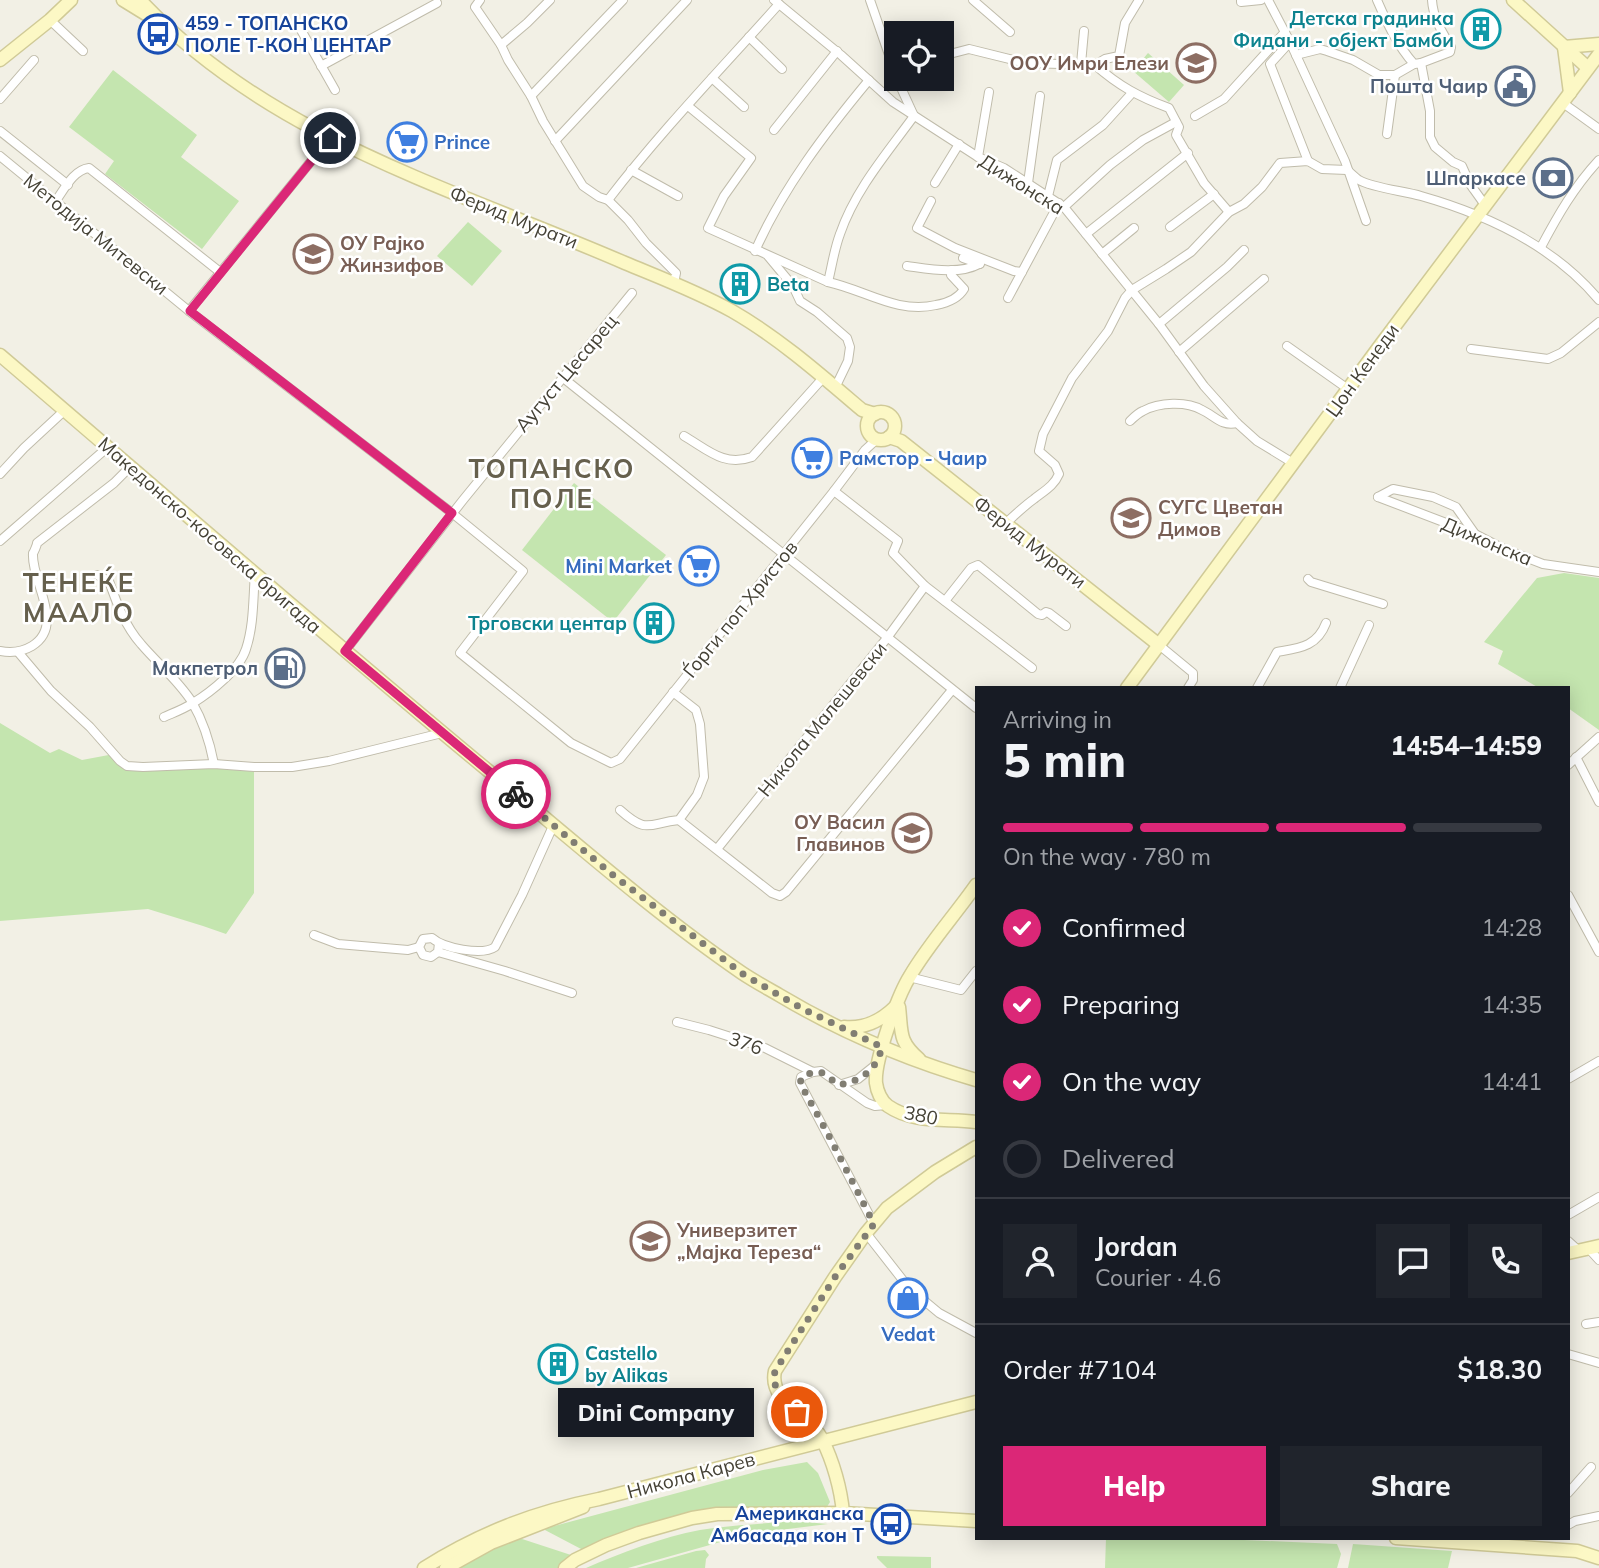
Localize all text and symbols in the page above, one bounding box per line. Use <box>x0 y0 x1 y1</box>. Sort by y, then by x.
place label: Детска градинка Фидани - објект Бамби <box>1233 6 1454 52</box>
building icon: Детска градинка Фидани - објект Бамби <box>1460 8 1502 50</box>
place label: 459 - ТОПАНСКО ПОЛЕ Т-КОН ЦЕНТАР <box>185 11 391 57</box>
bus stop icon: 459 - ТОПАНСКО ПОЛЕ Т-КОН ЦЕНТАР <box>137 13 179 55</box>
map controls <box>884 21 954 91</box>
button: locate <box>884 21 954 91</box>
school or university icon: ООУ Имри Елези <box>1175 42 1217 84</box>
place label: ООУ Имри Елези <box>1010 51 1169 75</box>
public building icon: Пошта Чаир <box>1494 65 1536 107</box>
place label: Пошта Чаир <box>1370 74 1488 98</box>
pin <box>300 108 360 168</box>
icon: home <box>311 119 349 157</box>
supermarket icon: Prince <box>386 121 428 163</box>
place label: Prince <box>434 130 490 154</box>
street label: Дижонска <box>975 148 1069 220</box>
bank icon: Шпаркасе <box>1532 157 1574 199</box>
place label: Шпаркасе <box>1426 166 1526 190</box>
street label: Методија Митевски <box>19 168 173 300</box>
street label: Ферид Мурати <box>446 180 582 254</box>
place label: ОУ Рајко Жинзифов <box>340 231 444 277</box>
school or university icon: ОУ Рајко Жинзифов <box>292 233 334 275</box>
building icon: Beta <box>719 263 761 305</box>
place label: Beta <box>767 272 809 296</box>
street label: Аугуст Цесарец <box>510 309 622 437</box>
street label: Џон Кенеди <box>1320 319 1404 421</box>
street label: Македонско-косовска бригада <box>93 432 327 638</box>
supermarket icon: Рамстор - Чаир <box>791 437 833 479</box>
place label: Рамстор - Чаир <box>839 446 987 470</box>
district label: ТОПАНСКО ПОЛЕ <box>468 452 636 515</box>
street label: Ферид Мурати <box>969 491 1091 593</box>
place label: СУГС Цветан Димов <box>1158 495 1283 541</box>
school or university icon: СУГС Цветан Димов <box>1110 497 1152 539</box>
street label: Дижонска <box>1438 511 1536 571</box>
street label: Ѓорги поп Христов <box>677 536 803 682</box>
supermarket icon: Mini Market <box>678 545 720 587</box>
place label: Mini Market <box>565 554 672 578</box>
district label: ТЕНЕЌЕ МААЛО <box>23 566 135 629</box>
building icon: Трговски центар <box>633 602 675 644</box>
place label: Трговски центар <box>468 611 627 635</box>
street label: Никола Малешевски <box>752 637 892 801</box>
fuel station icon: Макпетрол <box>264 647 306 689</box>
place label: Макпетрол <box>152 656 258 680</box>
text: Arriving in <box>1003 705 1112 734</box>
text: 14:54–14:59 <box>1391 729 1542 762</box>
text: 5 min <box>1003 731 1126 789</box>
courier <box>481 759 551 829</box>
icon: bike <box>497 775 535 813</box>
place label: ОУ Васил Главинов <box>794 810 885 856</box>
school or university icon: ОУ Васил Главинов <box>891 812 933 854</box>
text: On the way · 780 m <box>1003 842 1211 871</box>
icon: check <box>1003 909 1041 947</box>
text: Confirmed <box>1062 911 1186 944</box>
text: 14:28 <box>1482 913 1542 942</box>
icon: check <box>1003 986 1041 1024</box>
text: Preparing <box>1062 988 1180 1021</box>
text: 14:35 <box>1482 990 1542 1019</box>
street label: 376 <box>726 1026 766 1060</box>
icon: check <box>1003 1063 1041 1101</box>
text: On the way <box>1062 1065 1201 1098</box>
text: 14:41 <box>1482 1067 1542 1096</box>
street label: 380 <box>902 1100 940 1130</box>
text: Delivered <box>1062 1142 1175 1175</box>
place label: Универзитет „Мајка Тереза“ <box>676 1218 821 1264</box>
school or university icon: Универзитет „Мајка Тереза“ <box>629 1220 671 1262</box>
button: person <box>1003 1224 1077 1298</box>
button: chat <box>1376 1224 1450 1298</box>
button: phone <box>1468 1224 1542 1298</box>
text: Jordan <box>1095 1230 1178 1263</box>
text: Courier · 4.6 <box>1095 1263 1221 1292</box>
shop icon: Vedat <box>887 1277 929 1319</box>
place label: Vedat <box>880 1322 935 1346</box>
place label: Castello by Alikas <box>585 1341 668 1387</box>
building icon: Castello by Alikas <box>537 1343 579 1385</box>
text: Order #7104 <box>1003 1353 1156 1386</box>
text: $18.30 <box>1458 1353 1542 1386</box>
pin <box>767 1382 827 1442</box>
callout: Dini Company <box>559 1388 755 1436</box>
icon: bag <box>778 1393 816 1431</box>
text: Dini Company <box>578 1398 734 1427</box>
street label: Никола Карев <box>624 1446 758 1504</box>
button: Help <box>1003 1446 1266 1526</box>
button: Share <box>1280 1446 1542 1526</box>
place label: Американска Амбасада кон Т <box>711 1501 864 1547</box>
bus stop icon: Американска Амбасада кон Т <box>870 1503 912 1545</box>

